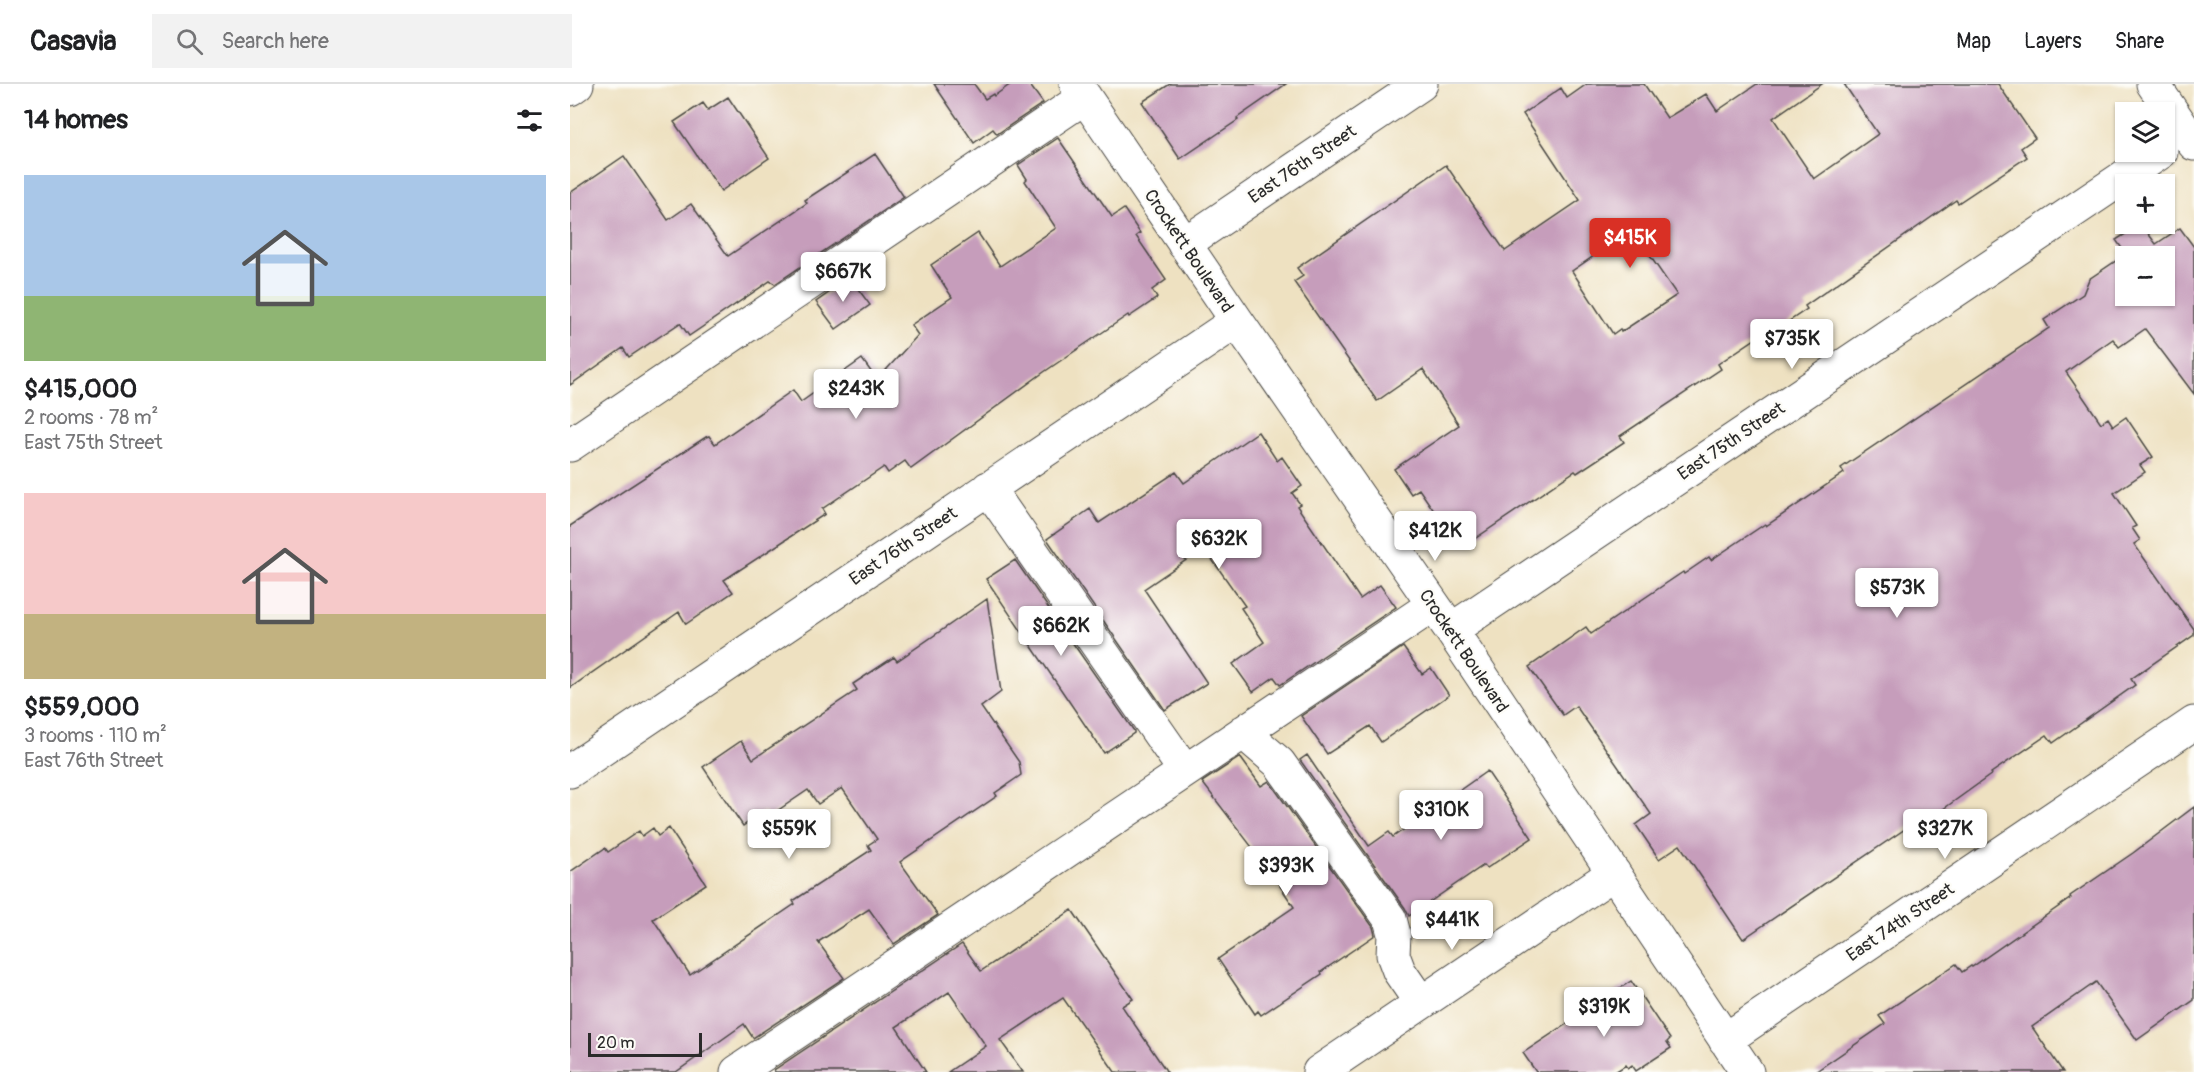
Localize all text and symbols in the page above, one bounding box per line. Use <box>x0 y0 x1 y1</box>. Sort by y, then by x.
search box <box>152 14 572 68</box>
text: Casavia <box>30 24 116 59</box>
icon: search <box>173 25 206 58</box>
text: Search here <box>221 27 329 55</box>
text: Map <box>1956 28 1991 55</box>
text: Layers <box>2024 28 2082 55</box>
text: Share <box>2115 28 2164 55</box>
map controls <box>2115 102 2175 306</box>
button: layers <box>2115 102 2175 162</box>
text: 14 homes <box>24 104 128 136</box>
icon: filters <box>513 104 546 137</box>
street label: East 76th Street <box>1244 119 1361 209</box>
button: + <box>2115 174 2175 234</box>
street label: Crockett Boulevard <box>1139 185 1238 317</box>
icon: home <box>231 214 339 322</box>
pin: $415K <box>1588 218 1672 269</box>
text: $415K <box>1603 225 1657 250</box>
button: − <box>2115 246 2175 306</box>
pin: $667K <box>801 252 885 303</box>
text: $667K <box>815 259 871 284</box>
pin: $735K <box>1750 319 1834 370</box>
text: $735K <box>1764 326 1820 351</box>
pin: $243K <box>814 369 898 420</box>
text: $415,000 <box>24 373 137 405</box>
text: $243K <box>828 376 884 401</box>
street label: East 75th Street <box>1673 397 1790 486</box>
text: 2 rooms · 78 m² <box>24 405 158 430</box>
text: East 75th Street <box>24 430 162 455</box>
street label: East 76th Street <box>845 501 962 591</box>
pin: $412K <box>1393 511 1477 562</box>
text: $412K <box>1408 518 1462 543</box>
pin: $632K <box>1177 519 1261 570</box>
text: $632K <box>1191 526 1247 551</box>
icon: home <box>231 532 339 640</box>
pin: $573K <box>1855 568 1939 619</box>
text: $573K <box>1869 575 1925 600</box>
street label: Crockett Boulevard <box>1414 585 1513 717</box>
pin: $662K <box>1019 606 1103 657</box>
text: $662K <box>1032 613 1090 638</box>
text: $559,000 <box>24 691 140 723</box>
text: 3 rooms · 110 m² <box>24 723 167 748</box>
text: East 76th Street <box>24 748 163 773</box>
pin: $310K <box>1399 790 1483 841</box>
text: $310K <box>1413 797 1469 822</box>
pin: $559K <box>747 809 831 860</box>
pin: $327K <box>1903 809 1987 860</box>
text: $559K <box>762 816 816 841</box>
text: $327K <box>1917 816 1973 841</box>
pin: $393K <box>1244 846 1328 897</box>
text: $393K <box>1258 853 1314 878</box>
street label: East 74th Street <box>1842 877 1959 967</box>
pin: $441K <box>1410 900 1494 951</box>
text: $441K <box>1425 907 1479 932</box>
pin: $319K <box>1562 987 1646 1038</box>
text: $319K <box>1578 994 1630 1019</box>
scale bar <box>588 1030 702 1058</box>
text: 20 m <box>597 1033 635 1053</box>

